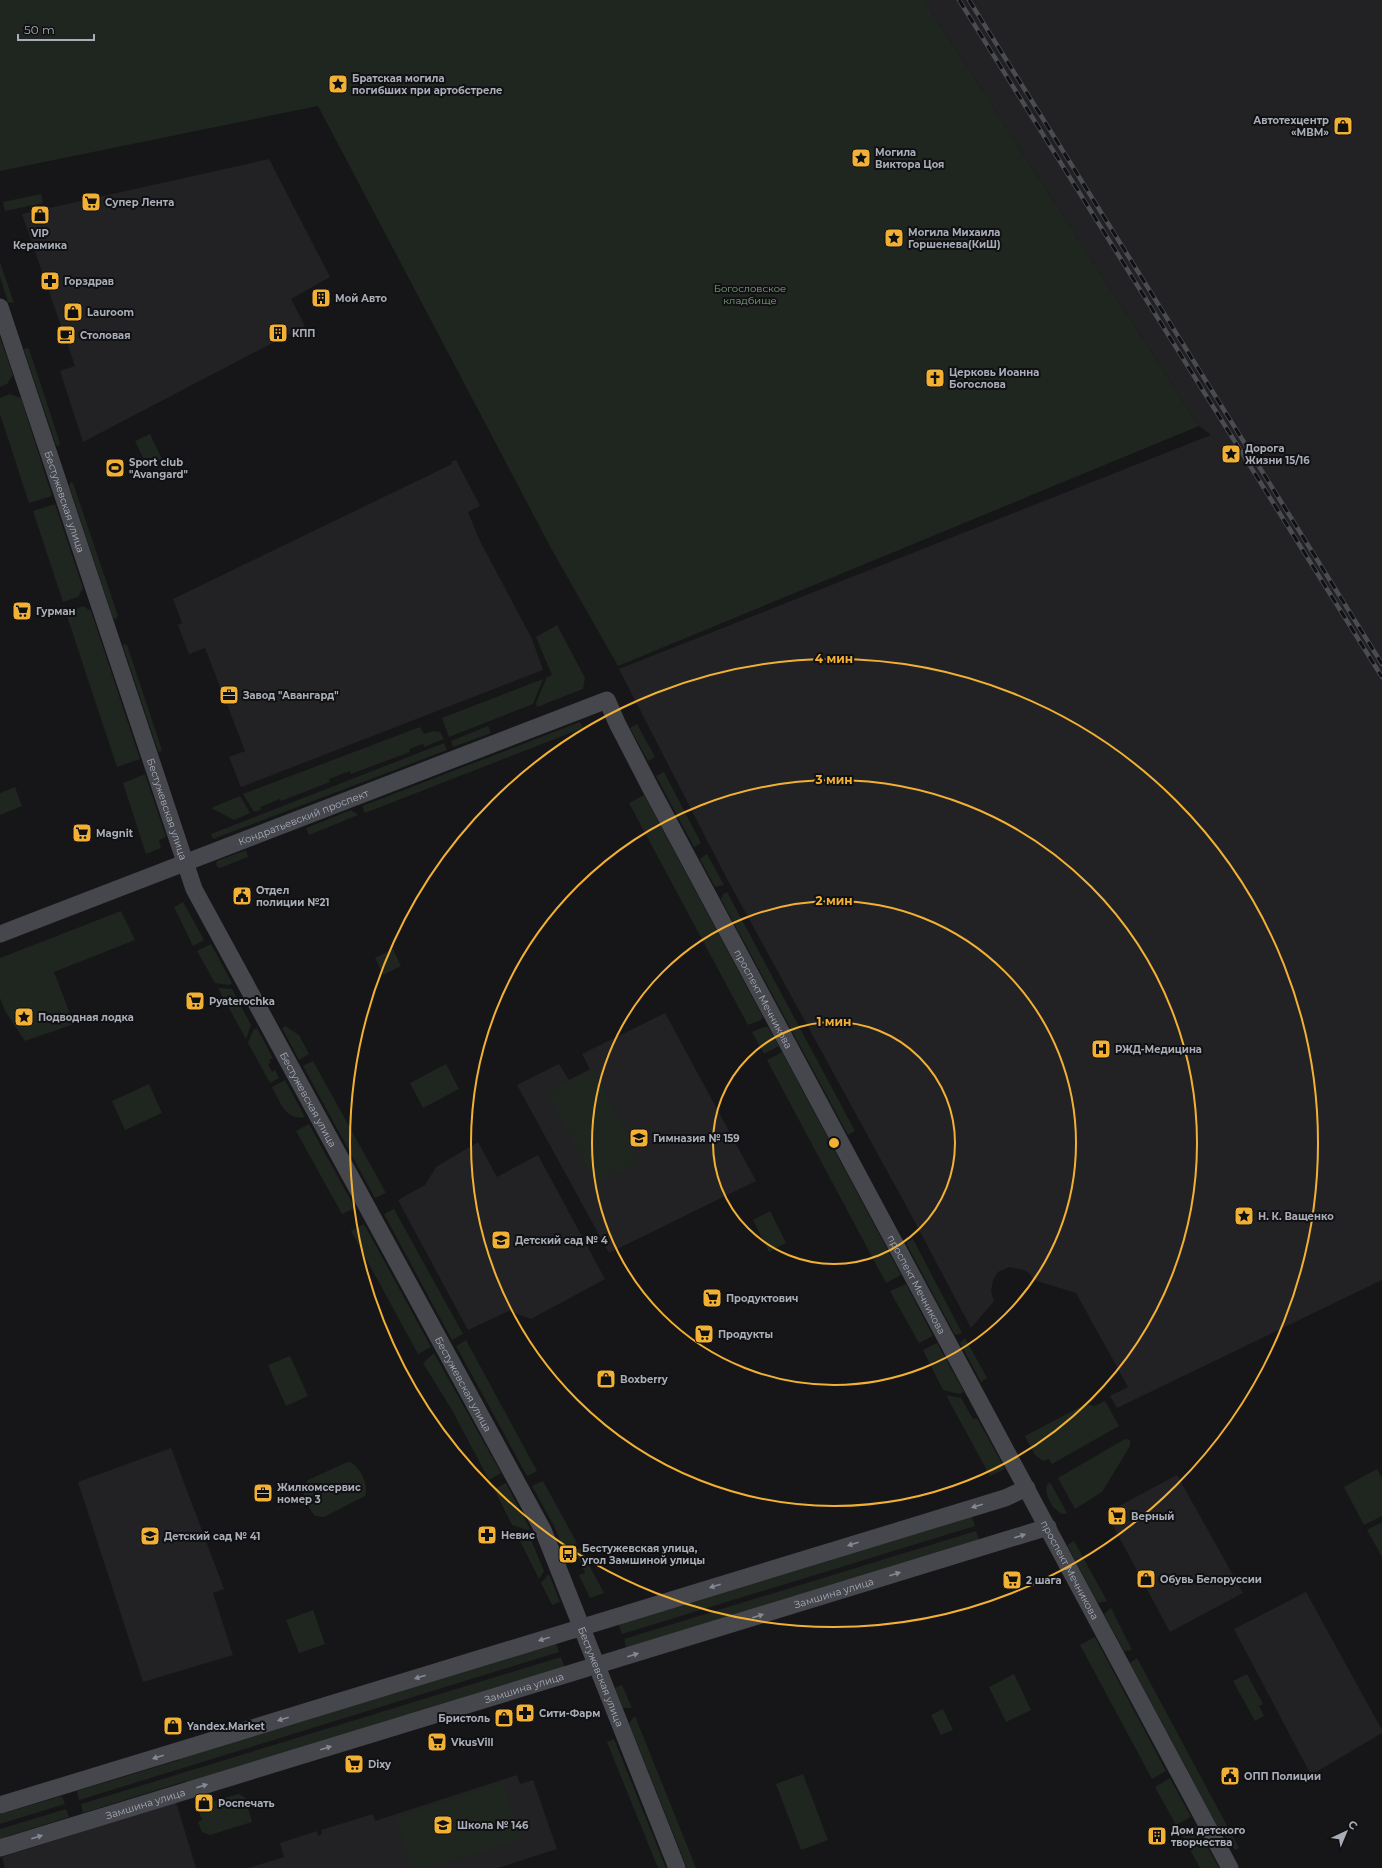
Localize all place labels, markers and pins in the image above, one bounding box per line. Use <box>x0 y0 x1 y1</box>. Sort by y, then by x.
place label: Братская могила погибших при артобстреле <box>352 72 503 97</box>
place icon: Братская могила погибших при артобстреле <box>327 73 349 95</box>
place label: Автотехцентр «МВМ» <box>1253 114 1329 139</box>
shop icon: Автотехцентр «МВМ» <box>1332 115 1354 137</box>
place label: Могила Виктора Цоя <box>875 146 944 171</box>
place icon: Могила Виктора Цоя <box>850 147 872 169</box>
supermarket icon: Супер Лента <box>80 191 102 213</box>
place label: Супер Лента <box>105 196 174 209</box>
shop icon: VIP Керамика <box>29 204 51 226</box>
place label: Могила Михаила Горшенева(КиШ) <box>908 226 1001 251</box>
place label: VIP Керамика <box>13 227 67 252</box>
place icon: Могила Михаила Горшенева(КиШ) <box>883 227 905 249</box>
pharmacy icon: Горздрав <box>39 270 61 292</box>
place label: Горздрав <box>64 275 114 288</box>
building icon: Мой Авто <box>310 287 332 309</box>
place label: Мой Авто <box>335 292 387 305</box>
shop icon: Lauroom <box>62 301 84 323</box>
place label: Lauroom <box>87 306 134 319</box>
building icon: КПП <box>267 322 289 344</box>
cafe icon: Столовая <box>55 324 77 346</box>
place label: КПП <box>292 327 315 340</box>
place label: Столовая <box>80 329 130 342</box>
place label: Церковь Иоанна Богослова <box>949 366 1039 391</box>
church icon: Церковь Иоанна Богослова <box>924 367 946 389</box>
place label: Дорога Жизни 15/16 <box>1245 442 1310 467</box>
place icon: Дорога Жизни 15/16 <box>1220 443 1242 465</box>
place label: Sport club "Avangard" <box>129 456 188 481</box>
sports icon: Sport club "Avangard" <box>104 457 126 479</box>
supermarket icon: Гурман <box>11 600 33 622</box>
place label: Гурман <box>36 605 76 618</box>
office icon: Завод "Авангард" <box>218 684 240 706</box>
place label: Завод "Авангард" <box>242 689 339 702</box>
supermarket icon: Magnit <box>71 822 93 844</box>
place label: Magnit <box>96 827 134 840</box>
place label: Отдел полиции №21 <box>256 884 329 909</box>
public building icon: Отдел полиции №21 <box>231 885 253 907</box>
supermarket icon: Pyaterochka <box>184 990 206 1012</box>
place label: Pyaterochka <box>209 995 275 1008</box>
place icon: Подводная лодка <box>13 1006 35 1028</box>
place label: Подводная лодка <box>38 1011 134 1024</box>
hospital icon: РЖД-Медицина <box>1090 1038 1112 1060</box>
place label: РЖД-Медицина <box>1115 1043 1202 1056</box>
school or university icon: Гимназия № 159 <box>628 1127 650 1149</box>
place label: Гимназия № 159 <box>653 1132 740 1145</box>
centre of rings <box>827 1136 841 1150</box>
place icon: Н. К. Ващенко <box>1233 1205 1255 1227</box>
place label: Н. К. Ващенко <box>1258 1210 1334 1223</box>
school or university icon: Детский сад № 4 <box>490 1229 512 1251</box>
place label: Детский сад № 4 <box>515 1234 608 1247</box>
supermarket icon: Продуктович <box>701 1287 723 1309</box>
place label: Продуктович <box>726 1292 798 1305</box>
supermarket icon: Продукты <box>693 1323 715 1345</box>
place label: Продукты <box>718 1328 773 1341</box>
shop icon: Boxberry <box>595 1368 617 1390</box>
place label: Boxberry <box>620 1373 669 1386</box>
place label: Жилкомсервис номер 3 <box>277 1481 361 1506</box>
office icon: Жилкомсервис номер 3 <box>252 1482 274 1504</box>
supermarket icon: Верный <box>1106 1505 1128 1527</box>
place label: Верный <box>1131 1510 1174 1523</box>
pharmacy icon: Невис <box>476 1524 498 1546</box>
school or university icon: Детский сад № 41 <box>139 1525 161 1547</box>
place label: Невис <box>501 1529 535 1542</box>
place label: Детский сад № 41 <box>164 1530 260 1543</box>
place label: Бестужевская улица, угол Замшиной улицы <box>581 1542 705 1567</box>
bus stop icon: Бестужевская улица, угол Замшиной улицы <box>557 1543 579 1565</box>
shop icon: Обувь Белоруссии <box>1135 1568 1157 1590</box>
supermarket icon: 2 шага <box>1001 1569 1023 1591</box>
place label: Обувь Белоруссии <box>1160 1573 1262 1586</box>
place label: 2 шага <box>1026 1574 1062 1587</box>
pharmacy icon: Сити-Фарм <box>514 1702 536 1724</box>
shop icon: Бристоль <box>493 1707 515 1729</box>
place label: Сити-Фарм <box>539 1707 600 1720</box>
place label: Бристоль <box>438 1712 490 1725</box>
shop icon: Yandex.Market <box>162 1715 184 1737</box>
place label: Yandex.Market <box>186 1720 266 1733</box>
supermarket icon: VkusVill <box>426 1731 448 1753</box>
place label: VkusVill <box>450 1736 493 1749</box>
supermarket icon: Dixy <box>343 1753 365 1775</box>
place label: Dixy <box>368 1758 392 1771</box>
public building icon: ОПП Полиции <box>1219 1765 1241 1787</box>
place label: ОПП Полиции <box>1244 1770 1321 1783</box>
shop icon: Роспечать <box>193 1792 215 1814</box>
place label: Роспечать <box>218 1797 275 1810</box>
school or university icon: Школа № 146 <box>432 1814 454 1836</box>
place label: Школа № 146 <box>457 1819 529 1832</box>
place label: Дом детского творчества <box>1171 1824 1246 1849</box>
building icon: Дом детского творчества <box>1146 1825 1168 1847</box>

